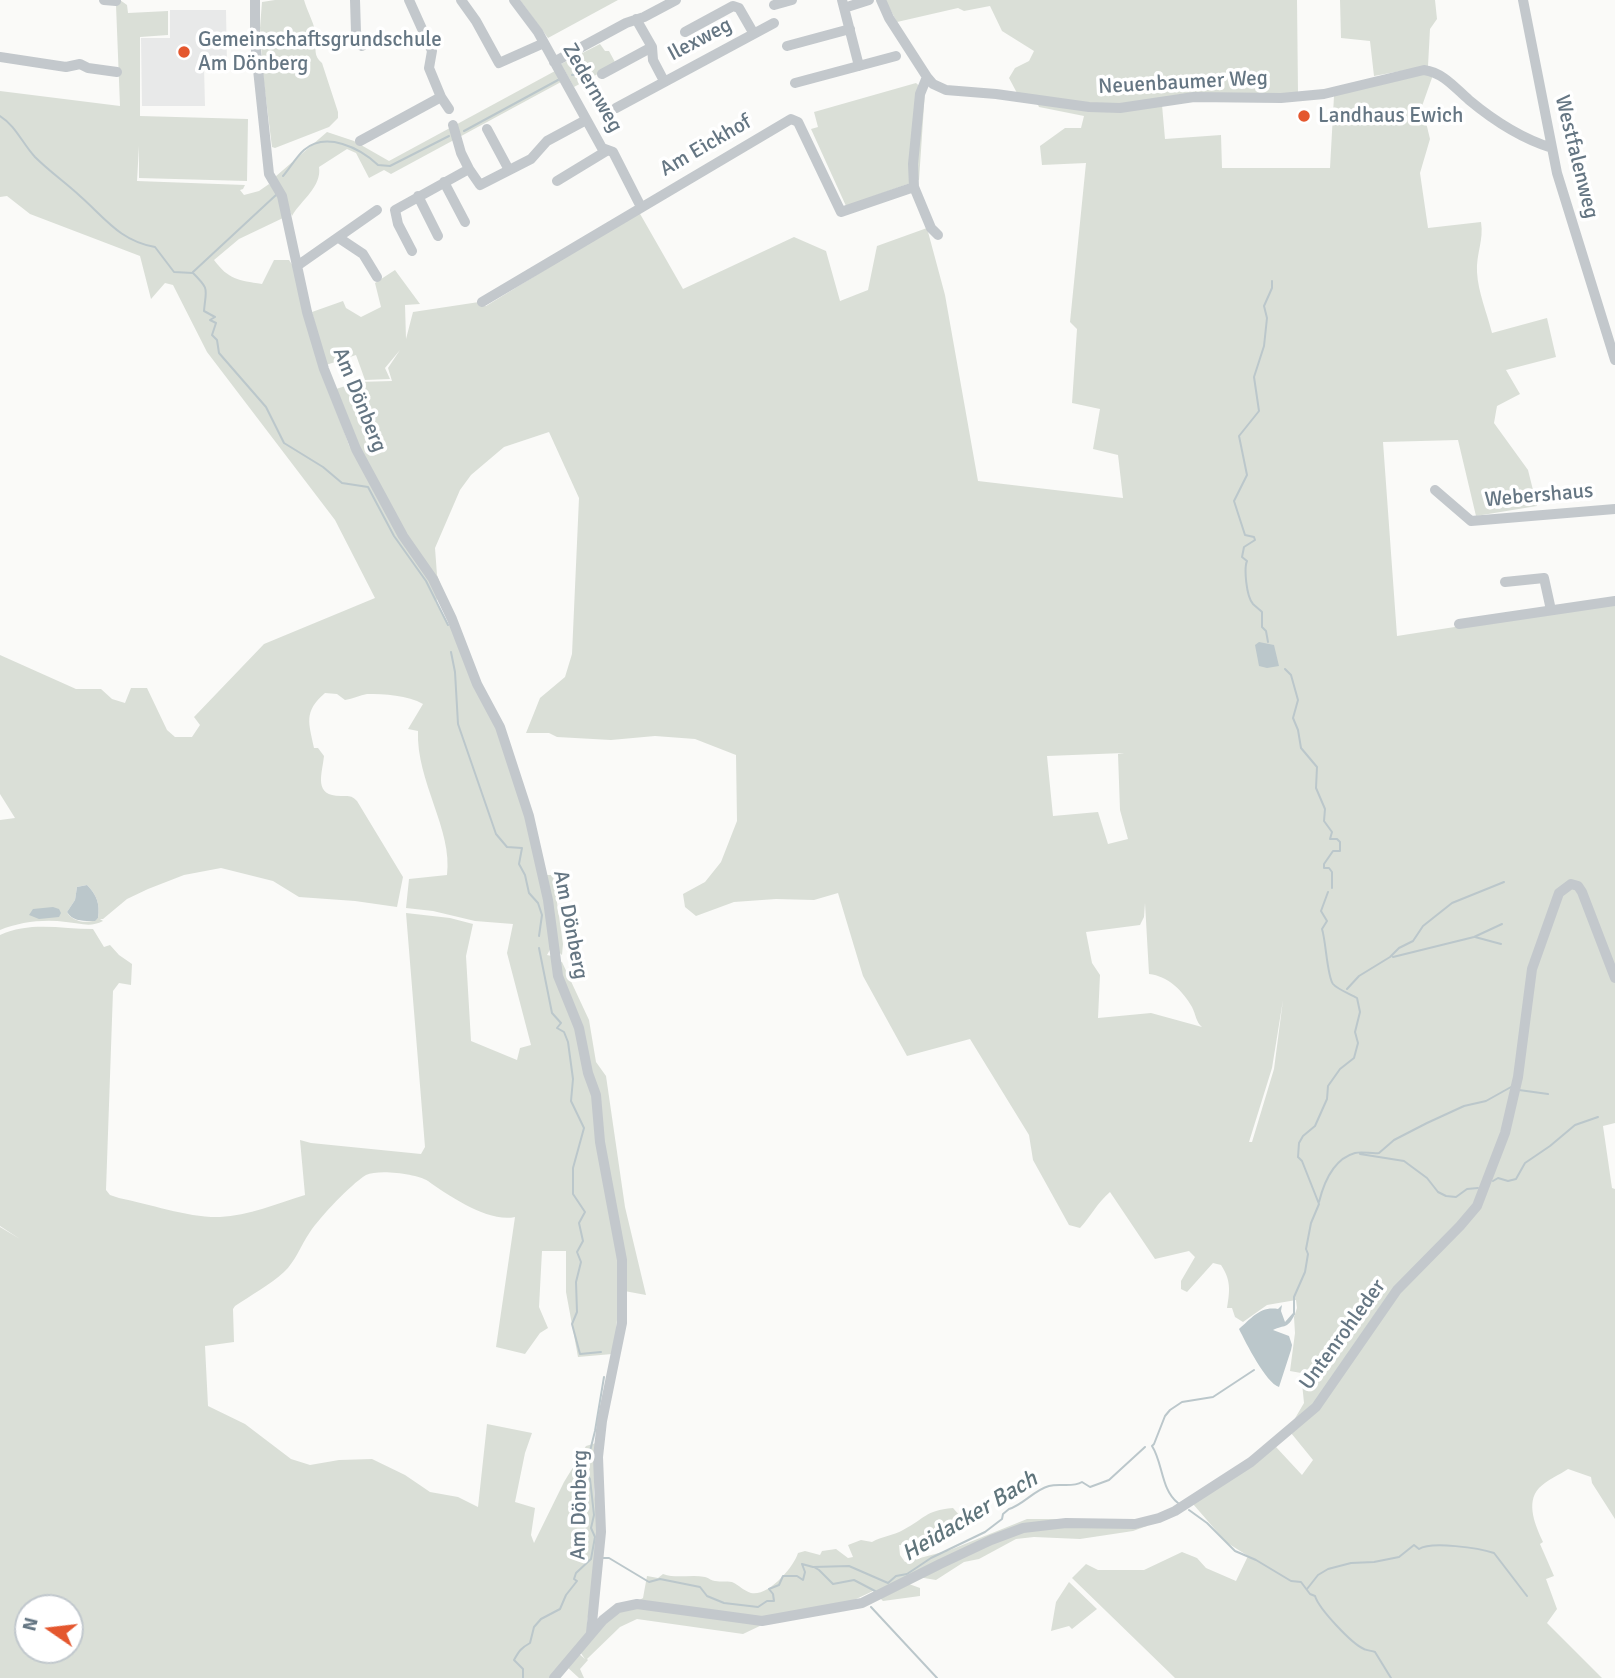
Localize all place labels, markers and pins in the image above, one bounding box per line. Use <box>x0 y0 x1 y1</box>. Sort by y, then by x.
place label: Gemeinschaftsgrundschule Am Dönberg <box>198 27 442 77</box>
marker: Gemeinschaftsgrundschule Am Dönberg <box>176 44 192 60</box>
place label: Landhaus Ewich <box>1318 103 1463 129</box>
marker: Landhaus Ewich <box>1296 108 1312 124</box>

